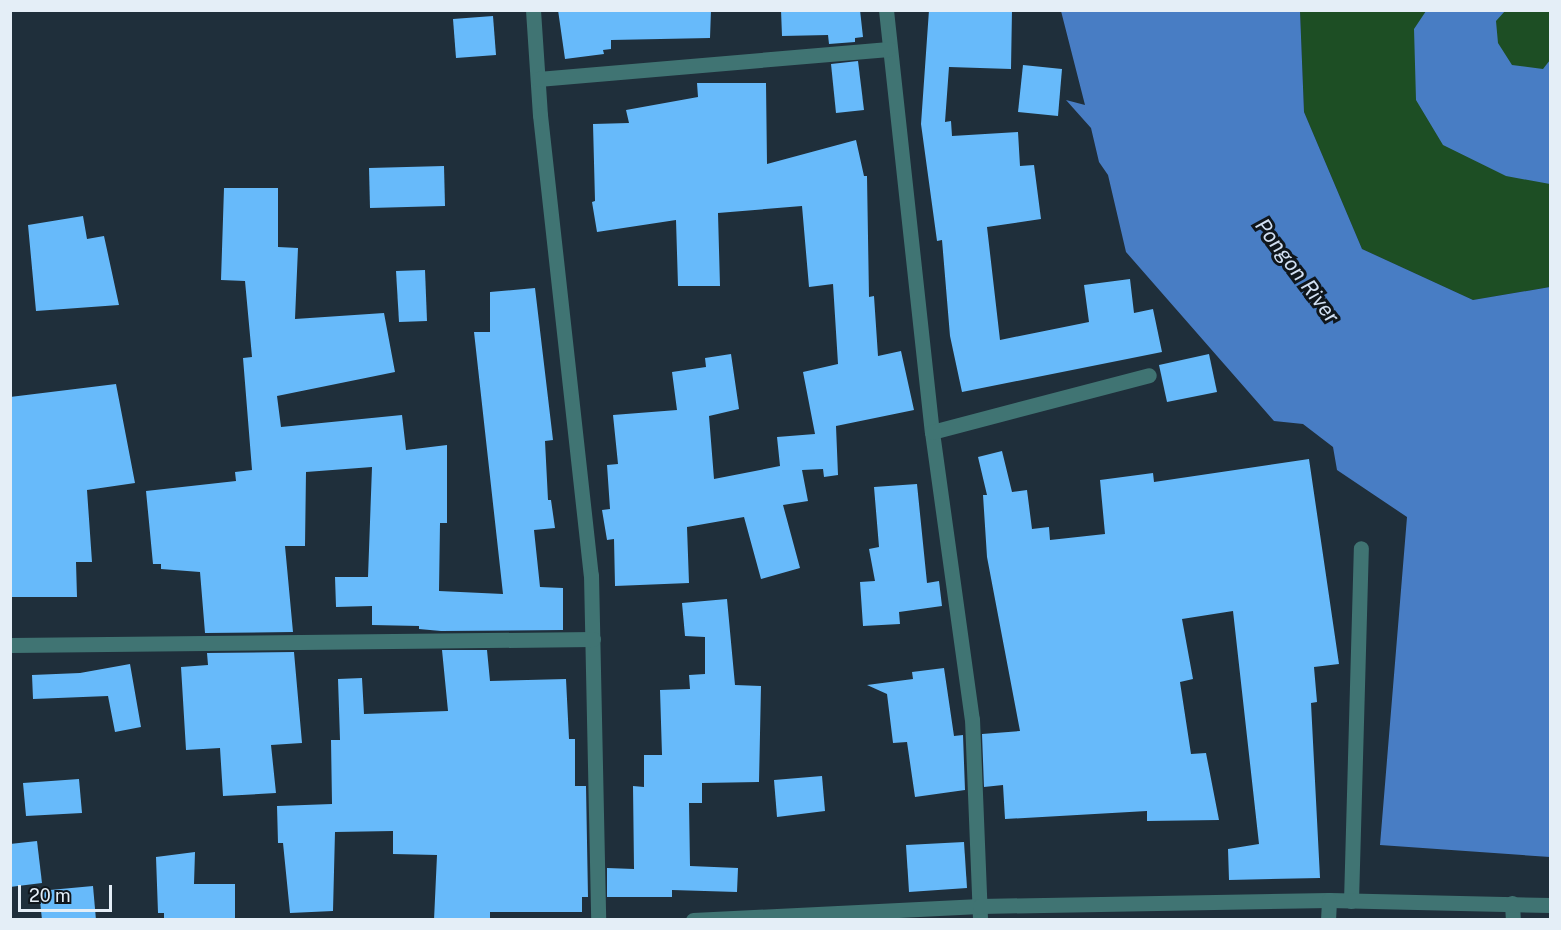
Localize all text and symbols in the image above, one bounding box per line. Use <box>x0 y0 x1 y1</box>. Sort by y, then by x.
water label: Pongon River <box>1250 214 1344 328</box>
scale bar <box>21 873 116 911</box>
text: 20 m <box>29 885 71 906</box>

